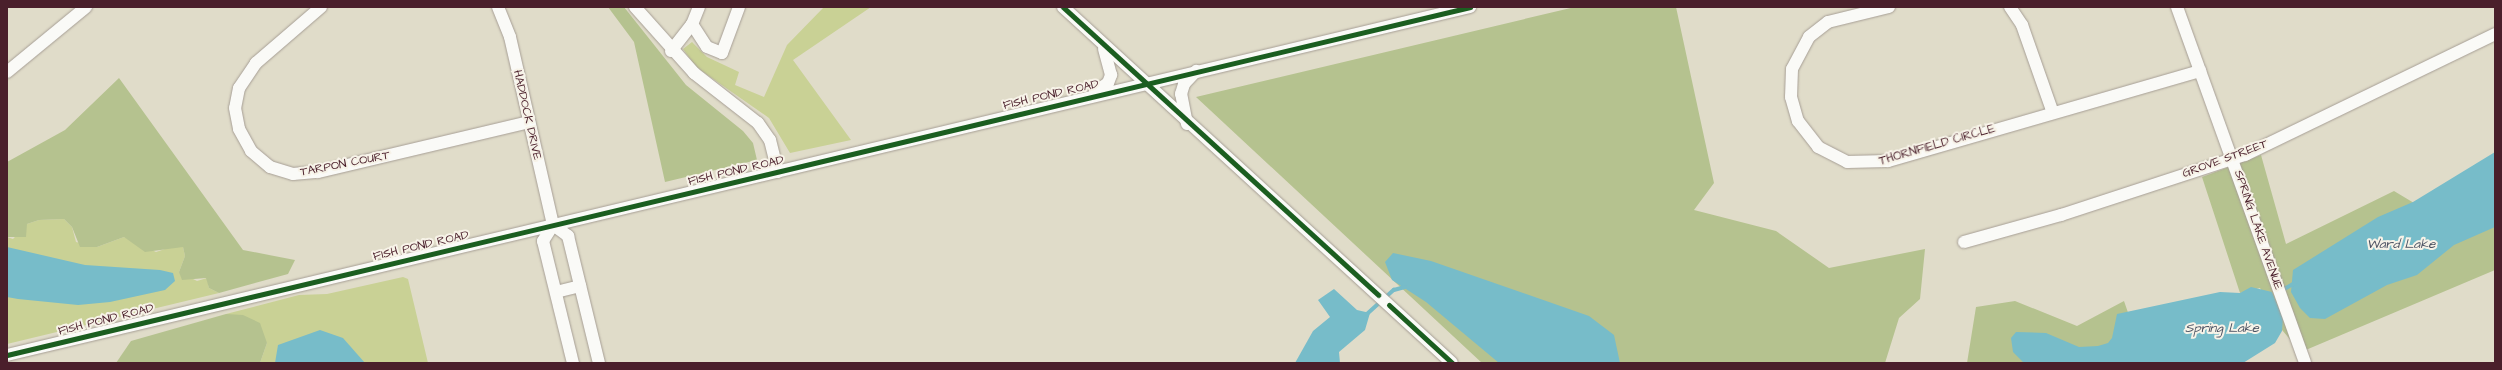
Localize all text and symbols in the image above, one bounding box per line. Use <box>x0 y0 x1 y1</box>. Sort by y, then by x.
street label: HADDOCK DRIVE <box>510 69 544 161</box>
street label: FISH POND ROAD <box>1002 77 1100 113</box>
street label: THORNFIELD CIRCLE <box>1877 122 1997 168</box>
street label: GROVE STREET <box>2180 137 2270 181</box>
street label: TARPON COURT <box>299 148 391 180</box>
street label: FISH POND ROAD <box>687 153 785 189</box>
street label: SPRING LAKE AVENUE <box>2231 168 2285 292</box>
street label: FISH POND ROAD <box>372 228 470 264</box>
water label: Ward Lake <box>2367 236 2435 252</box>
street label: FISH POND ROAD <box>57 301 155 339</box>
water label: Spring Lake <box>2185 320 2259 336</box>

